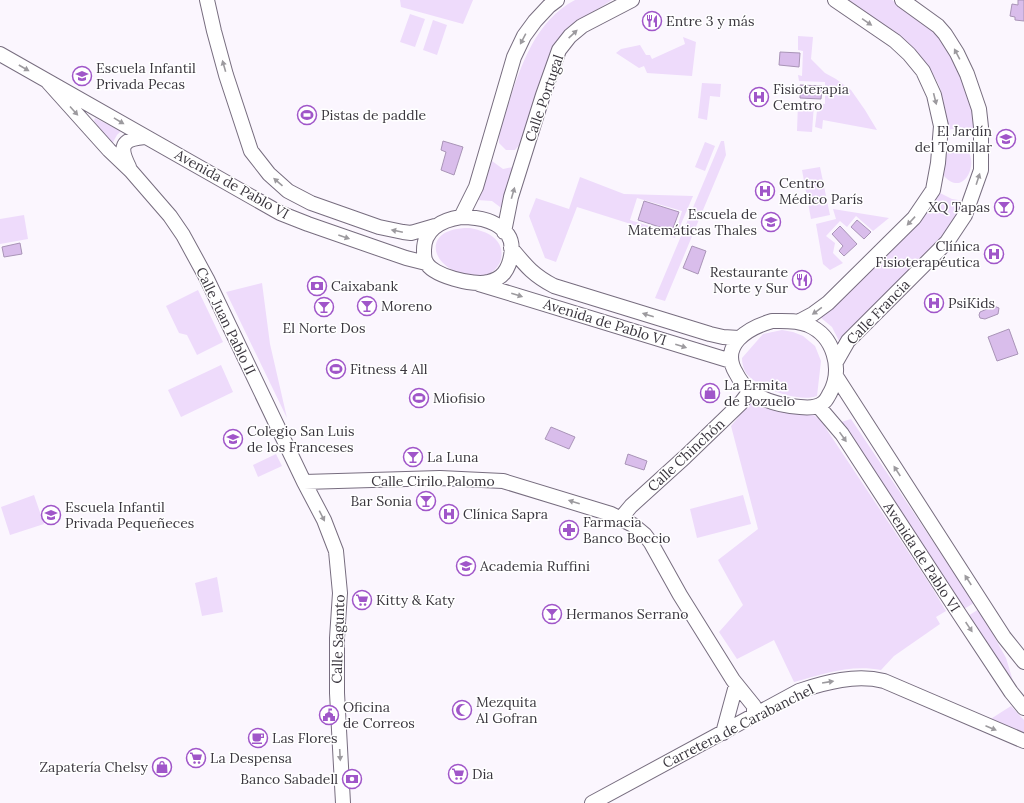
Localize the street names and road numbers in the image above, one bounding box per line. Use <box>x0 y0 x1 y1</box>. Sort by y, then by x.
street label: Calle Portugal <box>521 52 567 144</box>
street label: Avenida de Pablo VI <box>171 145 292 223</box>
street label: Calle Juan Pablo II <box>192 264 260 378</box>
street label: Calle Francia <box>842 276 914 348</box>
street label: Avenida de Pablo VI <box>540 294 669 349</box>
street label: Calle Chinchón <box>644 414 729 495</box>
street label: Calle Cirilo Palomo <box>371 472 495 490</box>
street label: Avenida de Pablo VI <box>879 498 964 615</box>
street label: Calle Sagunto <box>327 594 349 684</box>
street label: Carretera de Carabanchel <box>659 680 817 772</box>

